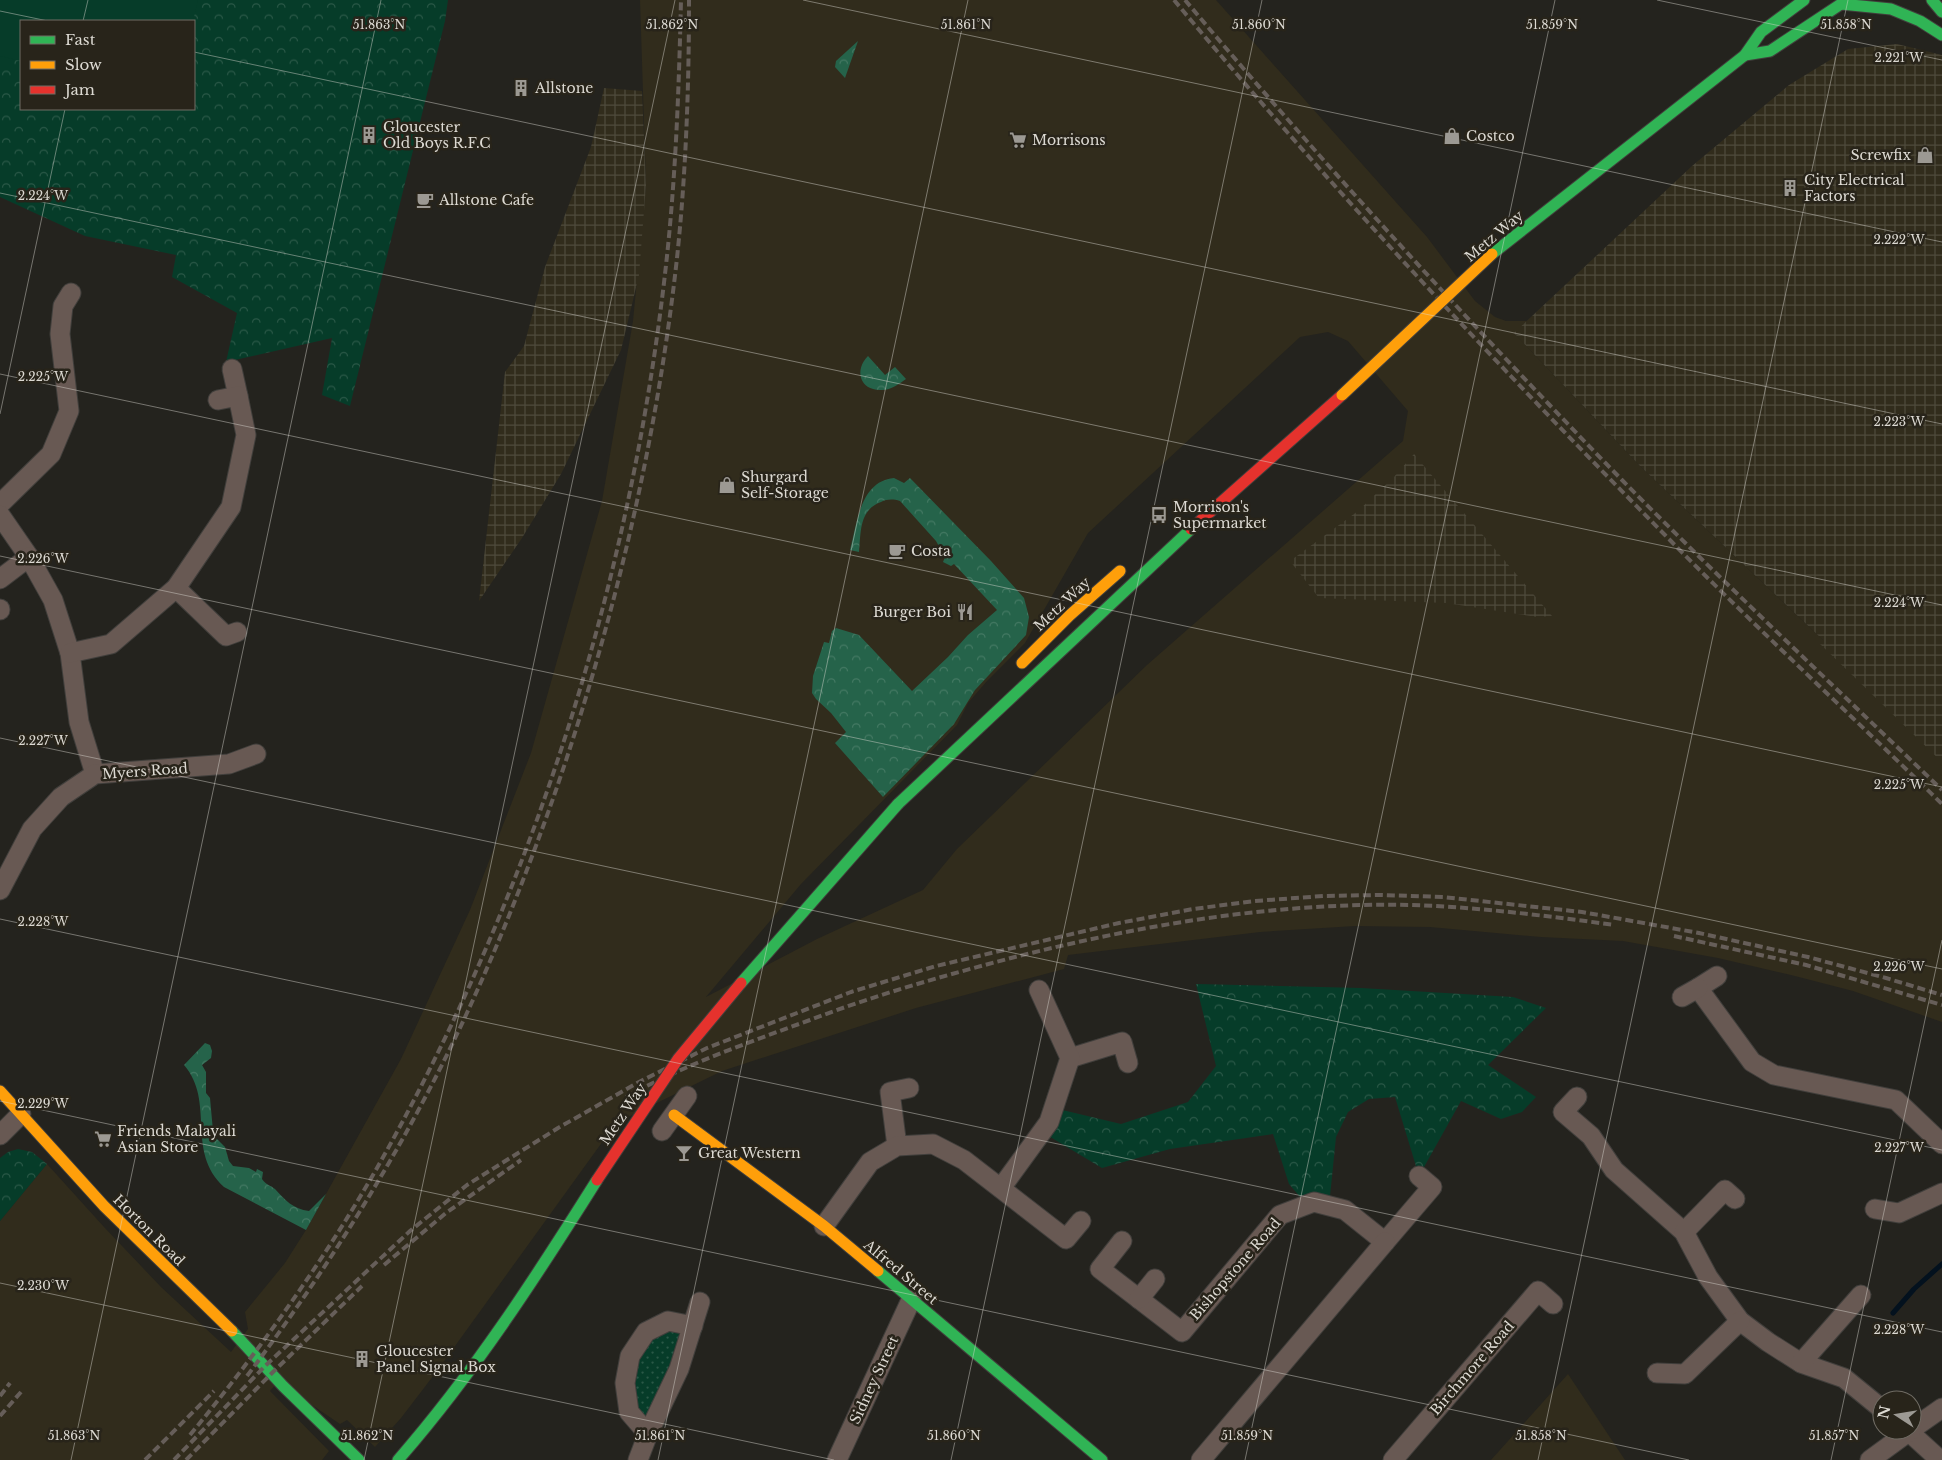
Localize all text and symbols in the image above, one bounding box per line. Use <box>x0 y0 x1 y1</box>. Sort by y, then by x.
text: 51.863°N <box>353 17 406 32</box>
text: 51.862°N <box>646 17 699 32</box>
text: 51.861°N <box>941 17 992 32</box>
text: 51.860°N <box>1232 17 1286 32</box>
text: 51.859°N <box>1526 17 1578 32</box>
text: 51.858°N <box>1820 17 1872 32</box>
legend <box>20 20 195 110</box>
text: Fast <box>65 30 96 49</box>
text: 2.221°W <box>1875 50 1924 65</box>
text: Slow <box>65 55 102 74</box>
building icon: Allstone <box>511 78 531 98</box>
place label: Allstone <box>534 79 593 97</box>
text: Jam <box>63 80 95 99</box>
place label: Gloucester Old Boys R.F.C <box>383 118 491 152</box>
building icon: Gloucester Old Boys R.F.C <box>359 125 379 145</box>
shop icon: Costco <box>1442 126 1462 146</box>
place label: Costco <box>1466 127 1515 145</box>
supermarket icon: Morrisons <box>1008 130 1028 150</box>
place label: Morrisons <box>1032 131 1106 149</box>
shop icon: Screwfix <box>1915 145 1935 165</box>
place label: Screwfix <box>1851 146 1911 164</box>
place label: City Electrical Factors <box>1804 171 1905 205</box>
building icon: City Electrical Factors <box>1780 178 1800 198</box>
text: 2.224°W <box>18 188 69 203</box>
cafe icon: Allstone Cafe <box>415 190 435 210</box>
place label: Allstone Cafe <box>438 191 534 209</box>
street label: Metz Way <box>1461 206 1527 266</box>
text: 2.222°W <box>1873 232 1925 247</box>
text: 2.225°W <box>18 369 69 384</box>
text: 2.223°W <box>1873 414 1925 429</box>
place label: Shurgard Self-Storage <box>741 468 829 502</box>
shop icon: Shurgard Self-Storage <box>717 475 737 495</box>
place label: Morrison's Supermarket <box>1173 498 1267 532</box>
bus stop icon: Morrison's Supermarket <box>1149 505 1169 525</box>
cafe icon: Costa <box>887 541 907 561</box>
place label: Costa <box>911 542 951 560</box>
text: 2.226°W <box>17 551 70 566</box>
street label: Metz Way <box>1030 573 1094 635</box>
text: 2.224°W <box>1874 595 1925 610</box>
restaurant icon: Burger Boi <box>955 602 975 622</box>
place label: Burger Boi <box>873 603 951 621</box>
text: 2.227°W <box>18 733 69 748</box>
street label: Myers Road <box>102 759 189 783</box>
text: 2.225°W <box>1874 777 1925 792</box>
text: 2.228°W <box>18 914 69 929</box>
text: 2.226°W <box>1873 959 1926 974</box>
street label: Metz Way <box>596 1079 650 1149</box>
text: 2.229°W <box>17 1096 70 1111</box>
place label: Friends Malayali Asian Store <box>116 1122 236 1156</box>
supermarket icon: Friends Malayali Asian Store <box>93 1129 113 1149</box>
text: 2.227°W <box>1874 1140 1925 1155</box>
bar icon: Great Western <box>674 1143 694 1163</box>
place label: Great Western <box>698 1144 801 1162</box>
street label: Horton Road <box>109 1190 189 1270</box>
street label: Bishopstone Road <box>1186 1214 1285 1324</box>
street label: Alfred Street <box>859 1235 942 1309</box>
text: 2.230°W <box>17 1278 70 1293</box>
street label: Birchmore Road <box>1426 1317 1518 1419</box>
text: 2.228°W <box>1874 1322 1925 1337</box>
street label: Sidney Street <box>846 1332 903 1427</box>
place label: Gloucester Panel Signal Box <box>376 1342 496 1376</box>
building icon: Gloucester Panel Signal Box <box>352 1349 372 1369</box>
north arrow <box>1872 1390 1922 1440</box>
text: N <box>1874 1404 1894 1421</box>
text: 51.863°N <box>48 1428 101 1443</box>
text: 51.862°N <box>341 1428 394 1443</box>
text: 51.861°N <box>635 1428 686 1443</box>
text: 51.860°N <box>927 1428 981 1443</box>
text: 51.859°N <box>1221 1428 1273 1443</box>
text: 51.858°N <box>1515 1428 1567 1443</box>
text: 51.857°N <box>1809 1428 1859 1443</box>

